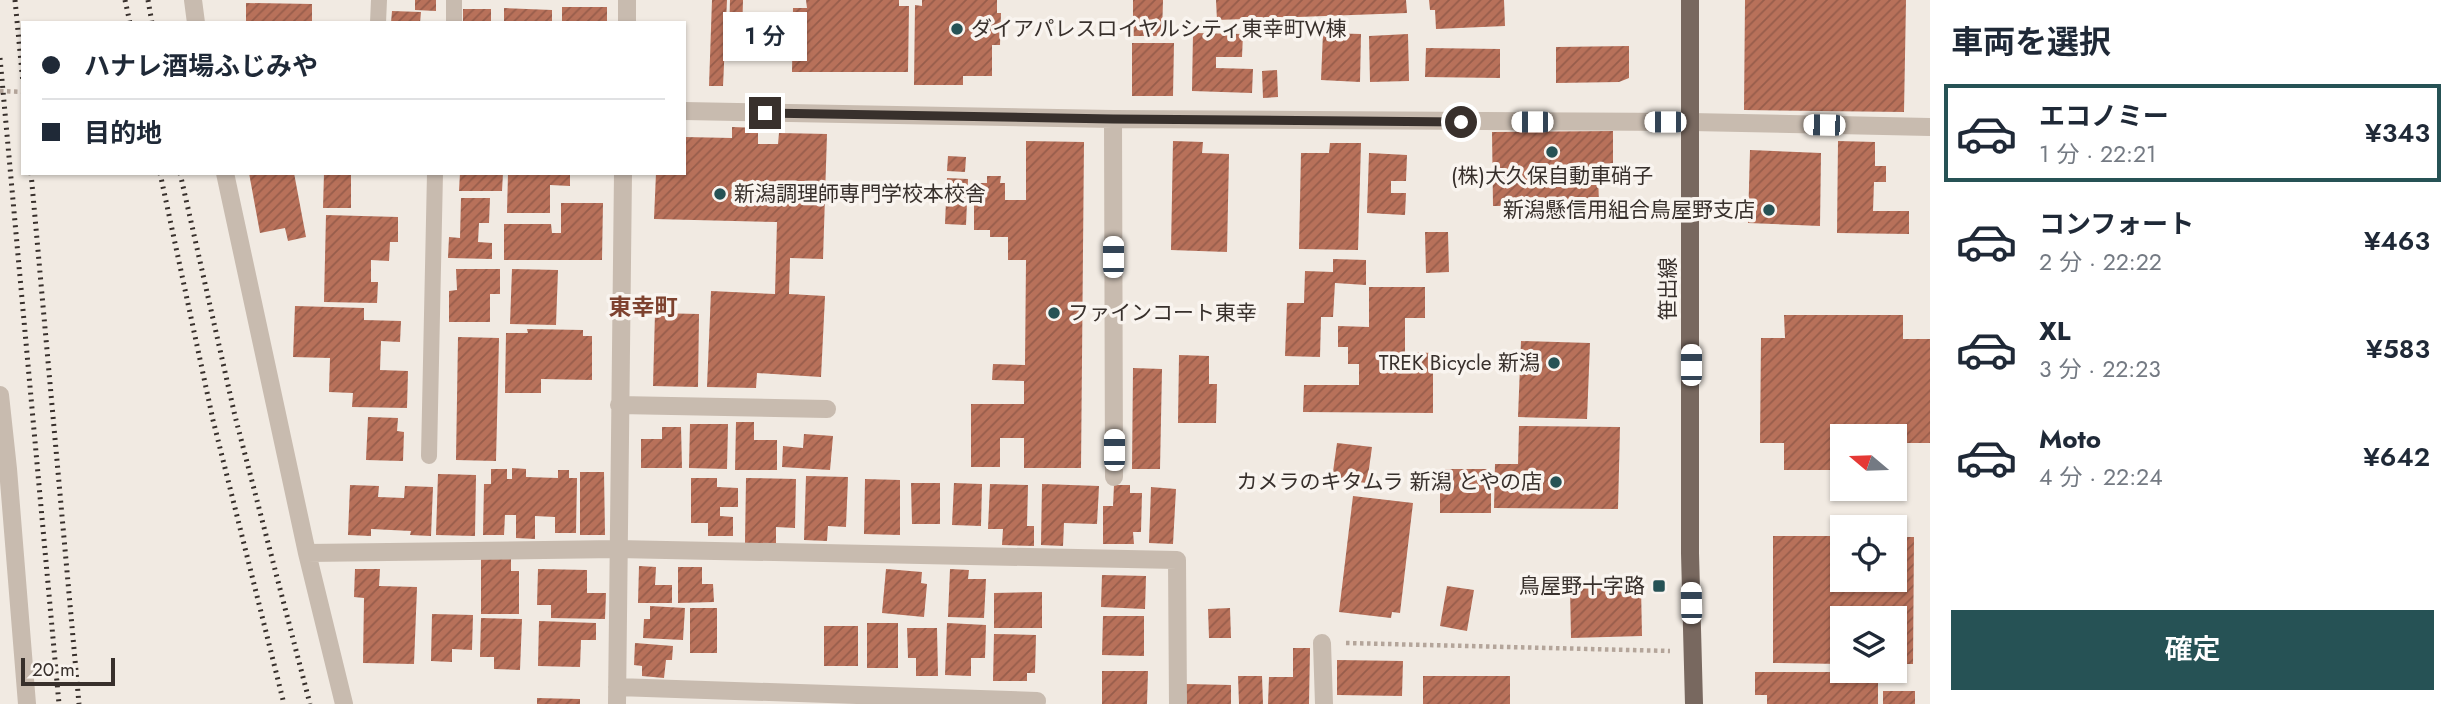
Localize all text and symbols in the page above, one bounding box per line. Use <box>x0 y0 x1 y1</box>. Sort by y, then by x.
callout: 1 分 <box>723 11 807 60</box>
place label: ダイアパレスロイヤルシティ東幸町W棟 <box>971 14 1346 44</box>
text: 1 分 <box>744 19 786 53</box>
text: 車両を選択 <box>1951 19 2111 65</box>
marker: ダイアパレスロイヤルシティ東幸町W棟 <box>949 21 965 37</box>
text: ハナレ酒場ふじみや <box>84 47 318 85</box>
route end <box>749 97 781 129</box>
text: エコノミー <box>2039 97 2169 135</box>
icon: car <box>1955 102 2018 165</box>
route start <box>1445 106 1477 138</box>
car <box>1512 112 1554 133</box>
car <box>1645 112 1687 133</box>
text: 目的地 <box>84 114 162 152</box>
car <box>1803 114 1846 136</box>
text: ¥343 <box>2365 114 2430 152</box>
text: 1 分 · 22:21 <box>2039 137 2156 171</box>
marker: (株)大久保自動車硝子 <box>1544 144 1560 160</box>
place label: (株)大久保自動車硝子 <box>1451 161 1653 191</box>
place label: 新潟調理師専門学校本校舎 <box>734 179 986 209</box>
marker: 新潟調理師専門学校本校舎 <box>712 186 728 202</box>
place label: 新潟懸信用組合鳥屋野支店 <box>1503 195 1755 225</box>
marker: 新潟懸信用組合鳥屋野支店 <box>1761 202 1777 218</box>
text: コンフォート <box>2039 205 2194 243</box>
icon: car <box>1955 210 2018 273</box>
text: ¥463 <box>2364 222 2430 260</box>
car <box>1103 236 1124 278</box>
text: 2 分 · 22:22 <box>2039 245 2162 279</box>
street label: 笹出線 <box>1653 258 1683 321</box>
district label: 東幸町 <box>609 290 678 324</box>
place label: ファインコート東幸 <box>1068 298 1257 328</box>
marker: ファインコート東幸 <box>1046 305 1062 321</box>
text: XL <box>2039 312 2071 350</box>
icon: car <box>1955 318 2018 381</box>
text: ¥583 <box>2366 330 2430 368</box>
car <box>1681 344 1702 386</box>
place label: TREK Bicycle 新潟 <box>1379 348 1540 378</box>
text: 3 分 · 22:23 <box>2039 352 2161 386</box>
marker: TREK Bicycle 新潟 <box>1546 355 1562 371</box>
text: Moto <box>2039 420 2101 458</box>
north arrow <box>1830 424 1908 500</box>
map controls <box>1830 424 1907 683</box>
icon: car <box>1955 426 2018 489</box>
car <box>1104 429 1125 471</box>
text: ¥642 <box>2363 438 2430 476</box>
text: 4 分 · 22:24 <box>2039 460 2163 494</box>
place label: カメラのキタムラ 新潟 とやの店 <box>1236 467 1542 497</box>
marker: カメラのキタムラ 新潟 とやの店 <box>1548 474 1564 490</box>
button: locate <box>1830 515 1907 592</box>
place label: 鳥屋野十字路 <box>1519 571 1645 601</box>
marker: 鳥屋野十字路 <box>1651 578 1667 594</box>
car <box>1681 582 1702 624</box>
button: layers <box>1830 606 1907 683</box>
button: 確定 <box>1951 610 2434 690</box>
scale bar <box>21 655 116 687</box>
text: 20 m <box>32 656 75 683</box>

